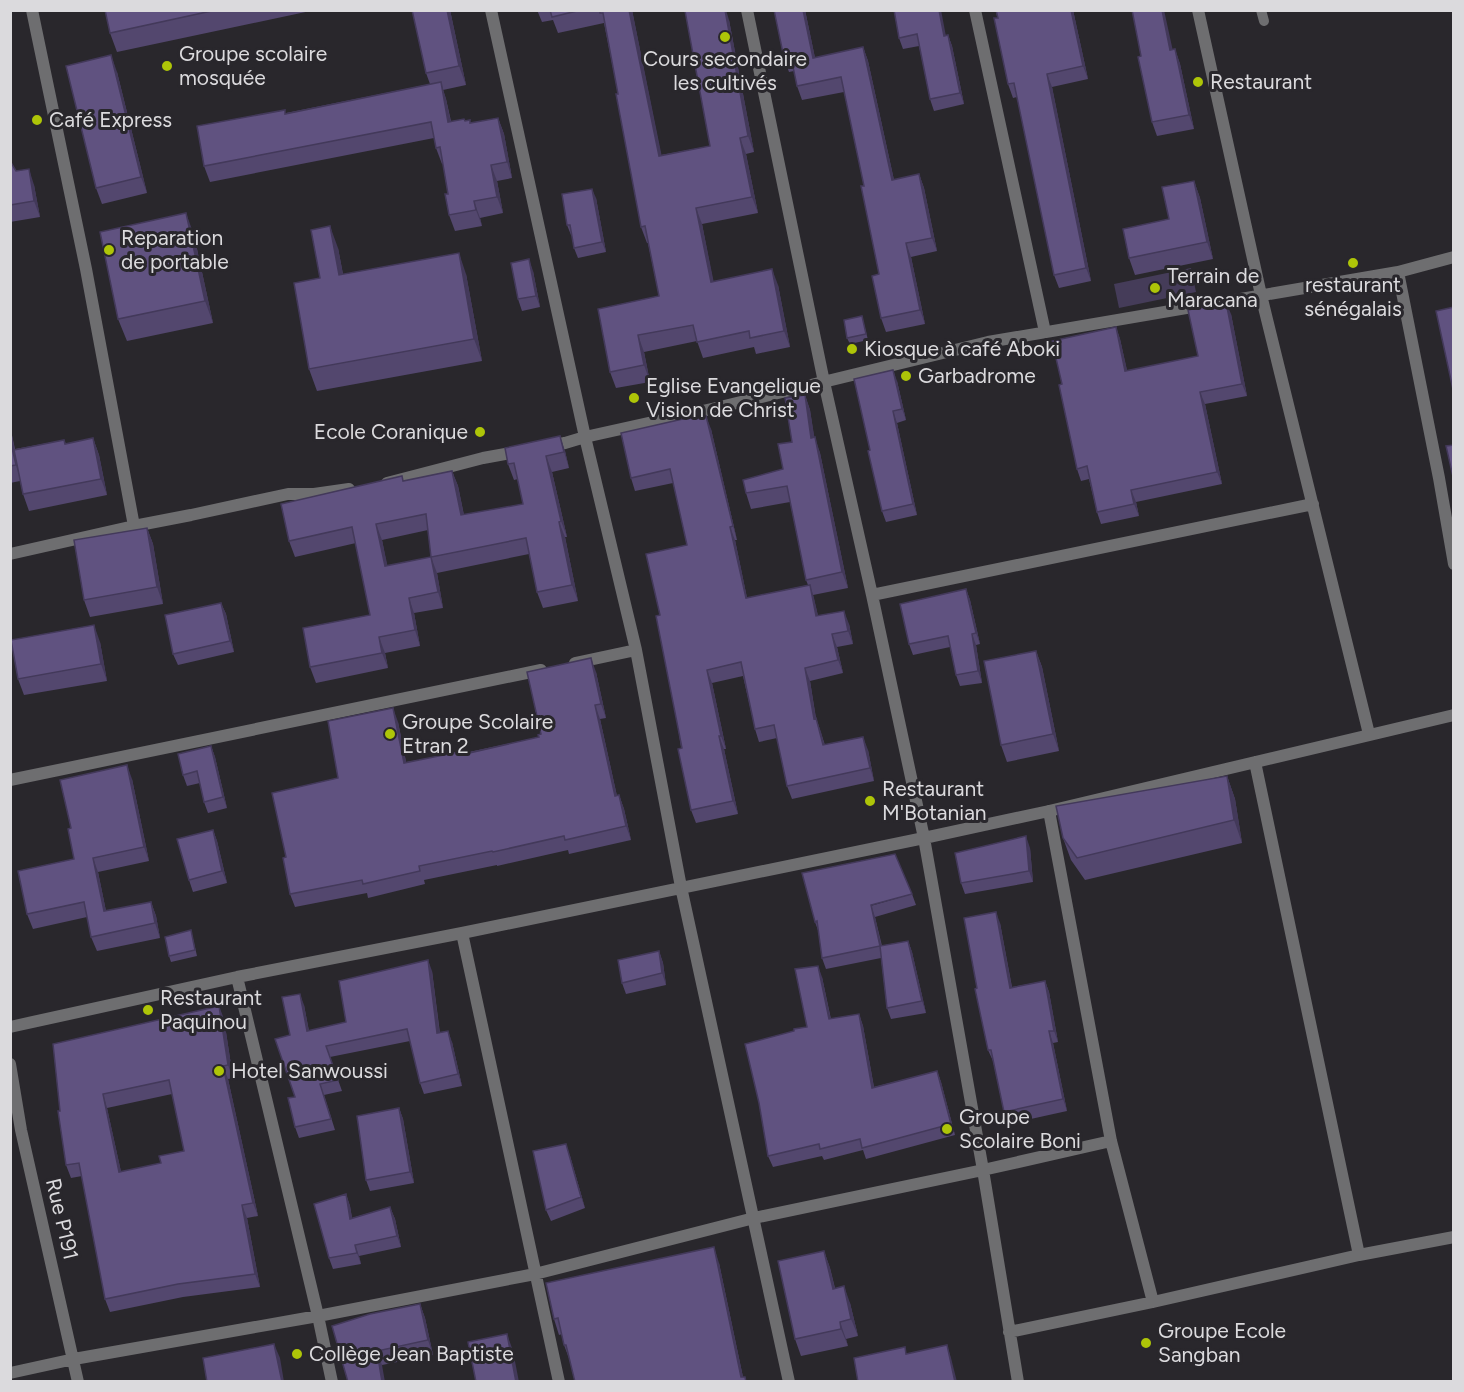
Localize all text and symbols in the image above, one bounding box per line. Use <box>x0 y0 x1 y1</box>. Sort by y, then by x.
marker: Cours secondaire les cultivés <box>718 30 732 44</box>
place label: Groupe scolaire mosquée <box>179 41 327 90</box>
place label: Cours secondaire les cultivés <box>643 46 807 95</box>
marker: Groupe scolaire mosquée <box>160 59 174 73</box>
place label: Restaurant <box>1210 69 1312 94</box>
marker: Restaurant <box>1191 75 1205 89</box>
place label: Café Express <box>49 107 172 132</box>
marker: Café Express <box>30 113 44 127</box>
place label: Reparation de portable <box>121 225 229 274</box>
marker: Reparation de portable <box>102 243 116 257</box>
marker: restaurant sénégalais <box>1346 256 1360 270</box>
place label: Terrain de Maracana <box>1167 263 1259 312</box>
place label: restaurant sénégalais <box>1304 272 1402 321</box>
marker: Terrain de Maracana <box>1148 281 1162 295</box>
place label: Kiosque à café Aboki <box>864 336 1060 361</box>
marker: Kiosque à café Aboki <box>845 342 859 356</box>
place label: Garbadrome <box>918 363 1036 388</box>
marker: Garbadrome <box>899 369 913 383</box>
place label: Eglise Evangelique Vision de Christ <box>646 373 821 422</box>
marker: Eglise Evangelique Vision de Christ <box>627 391 641 405</box>
place label: Ecole Coranique <box>314 419 468 444</box>
marker: Ecole Coranique <box>473 425 487 439</box>
place label: Groupe Scolaire Etran 2 <box>402 709 553 758</box>
marker: Groupe Scolaire Etran 2 <box>383 727 397 741</box>
place label: Restaurant M'Botanian <box>882 776 987 825</box>
marker: Restaurant M'Botanian <box>863 794 877 808</box>
place label: Restaurant Paquinou <box>160 985 262 1034</box>
marker: Restaurant Paquinou <box>141 1003 155 1017</box>
place label: Hotel Sanwoussi <box>231 1058 388 1083</box>
marker: Hotel Sanwoussi <box>212 1064 226 1078</box>
place label: Groupe Scolaire Boni <box>959 1104 1081 1153</box>
marker: Groupe Scolaire Boni <box>940 1122 954 1136</box>
street label: Rue P191 <box>41 1176 84 1262</box>
place label: Groupe Ecole Sangban <box>1158 1318 1286 1367</box>
marker: Groupe Ecole Sangban <box>1139 1336 1153 1350</box>
place label: Collège Jean Baptiste <box>309 1341 514 1366</box>
marker: Collège Jean Baptiste <box>290 1347 304 1361</box>

